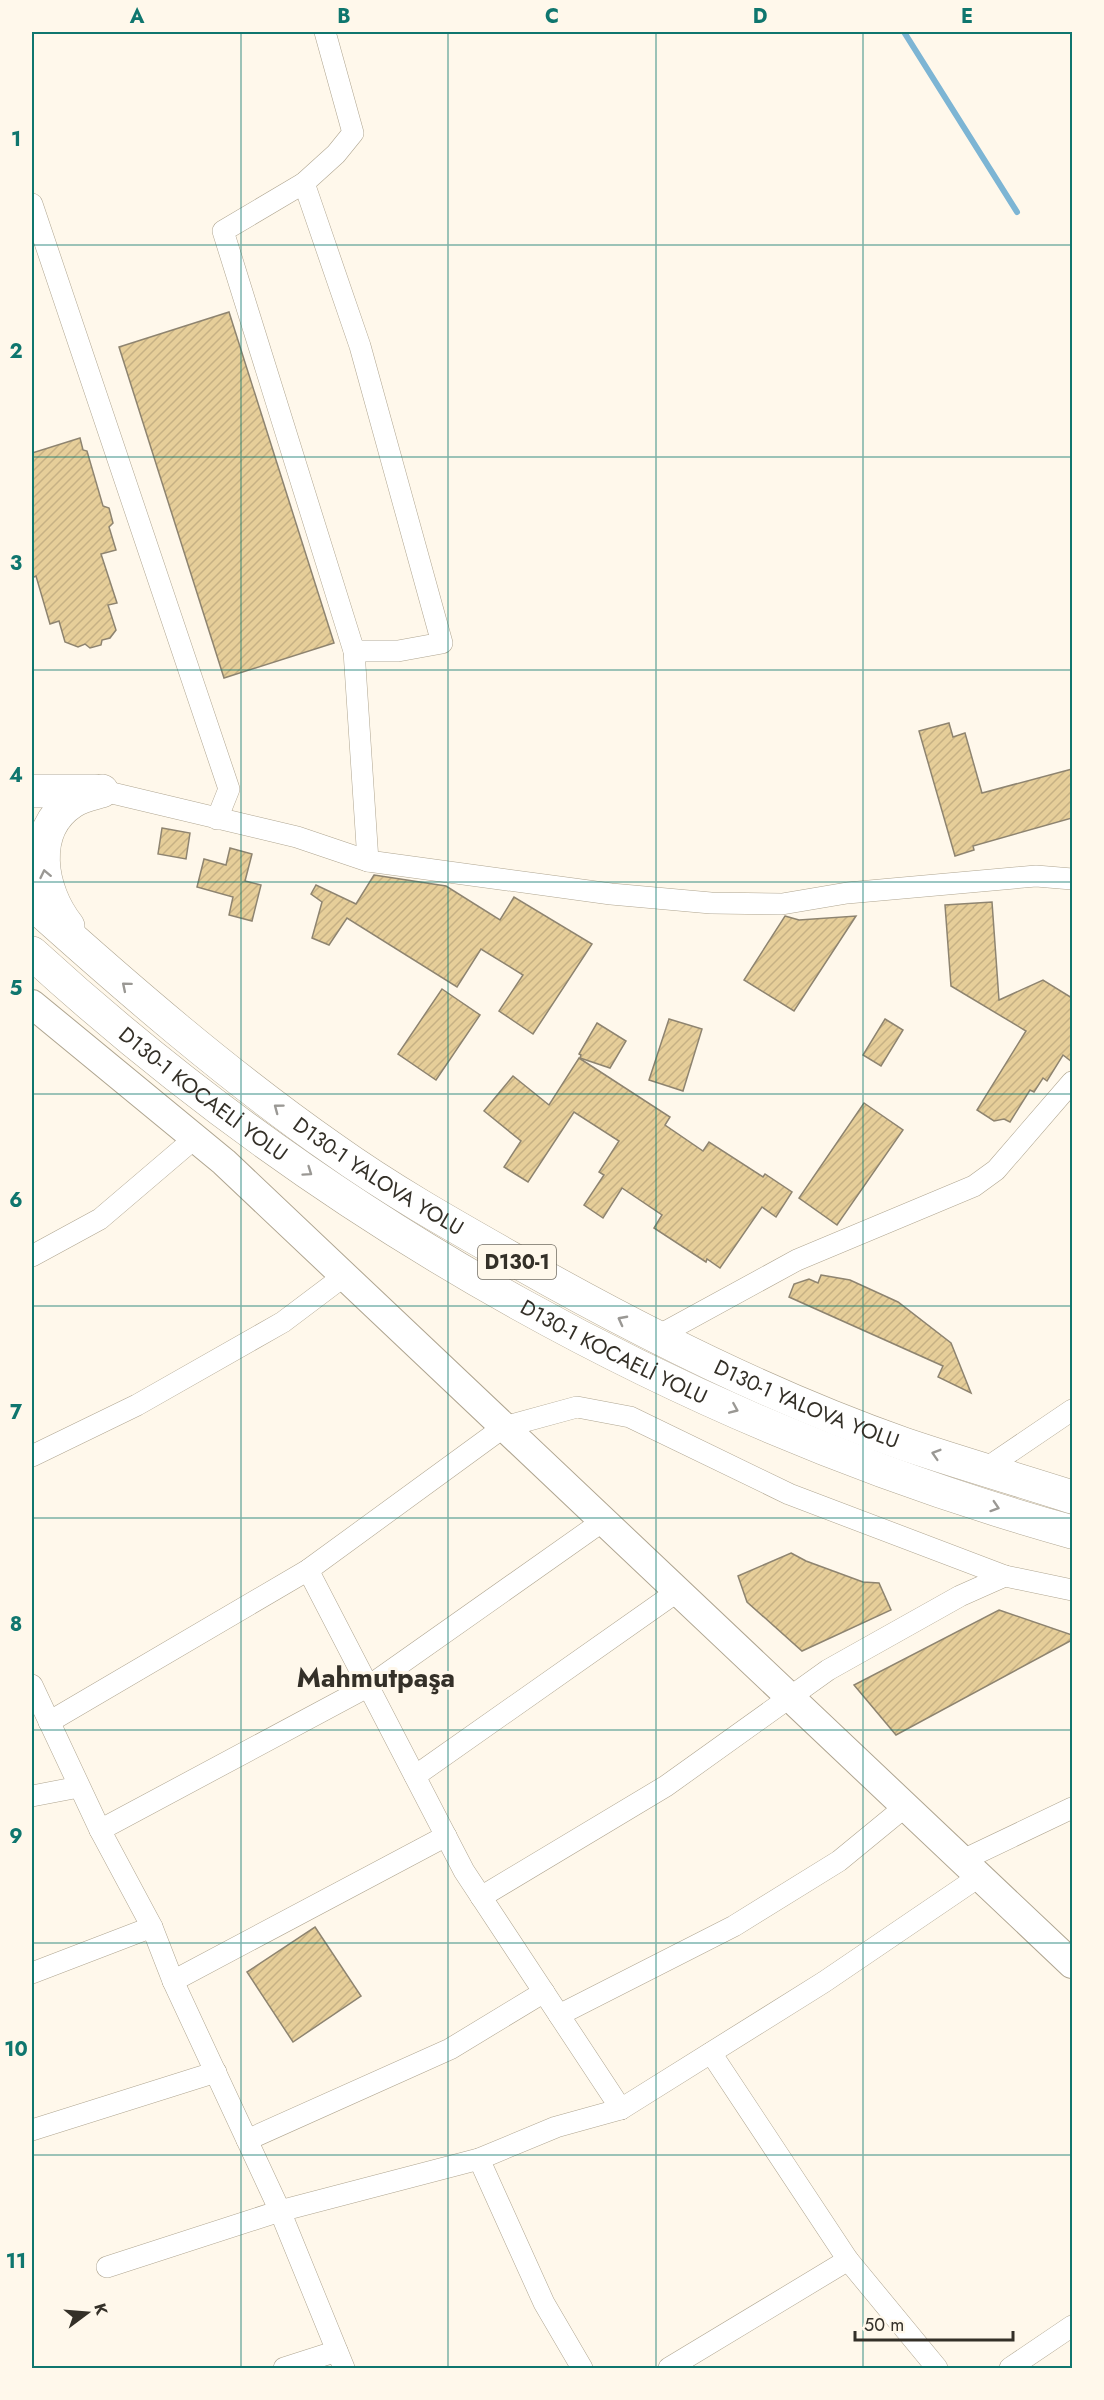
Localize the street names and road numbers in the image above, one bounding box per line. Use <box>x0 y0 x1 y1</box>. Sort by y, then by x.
street label: D130-1 KOCAELİ YOLU <box>112 1020 294 1169</box>
street label: D130-1 YALOVA YOLU <box>287 1110 469 1243</box>
road number: D130-1 <box>478 1245 556 1279</box>
street label: D130-1 KOCAELİ YOLU <box>515 1292 712 1412</box>
street label: D130-1 YALOVA YOLU <box>709 1352 903 1456</box>

